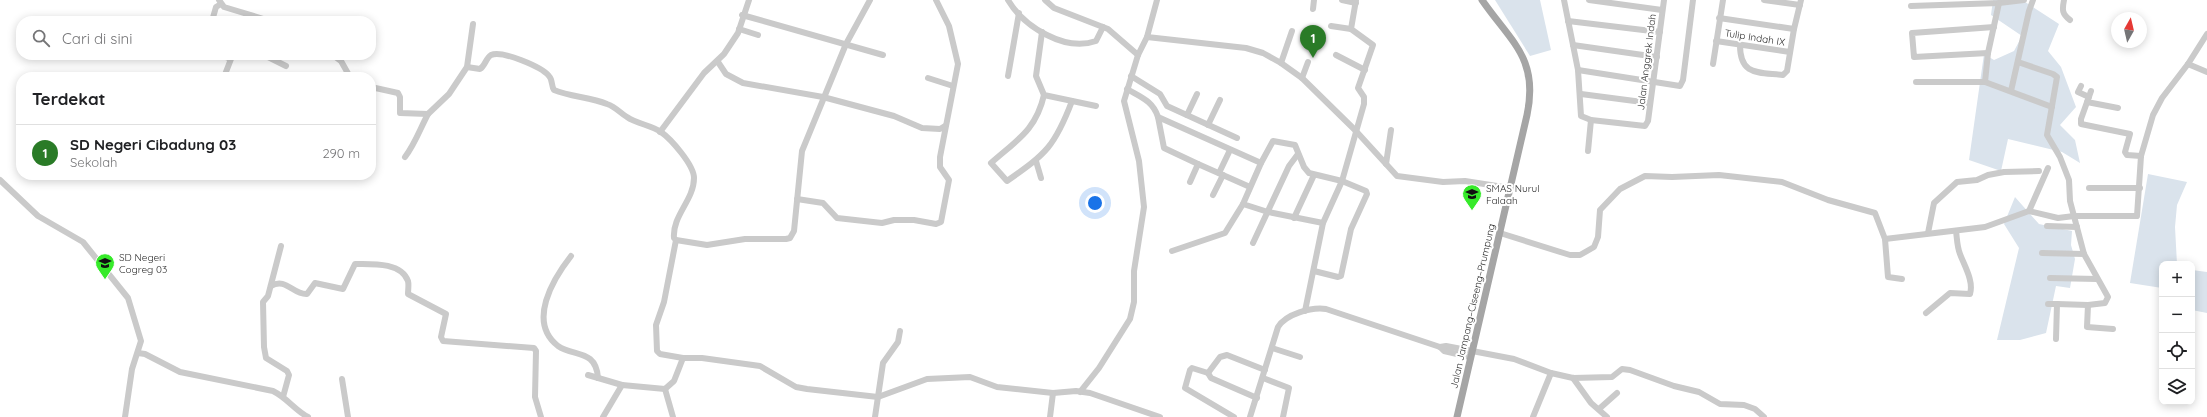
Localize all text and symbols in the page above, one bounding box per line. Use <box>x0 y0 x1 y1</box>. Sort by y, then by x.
north arrow <box>2111 12 2147 48</box>
street label: Jalan Anggrek Indah <box>1634 13 1659 111</box>
search box <box>16 16 376 60</box>
pin: 1 <box>1300 25 1326 58</box>
street label: Tulip Indah IX <box>1724 26 1786 49</box>
icon: search <box>30 27 52 49</box>
text: Cari di sini <box>62 29 133 48</box>
text: Terdekat <box>32 88 106 109</box>
text: SD Negeri Cibadung 03 <box>70 135 236 154</box>
text: 1 <box>42 145 48 161</box>
text: 290 m <box>322 145 360 161</box>
text: Sekolah <box>70 154 117 170</box>
place label: SMAS Nurul Falaah <box>1486 182 1540 207</box>
school or university icon: SMAS Nurul Falaah <box>1461 183 1483 211</box>
your location <box>1085 193 1105 213</box>
street label: Jalan Jampang–Ciseeng–Prumpung <box>1447 222 1498 390</box>
place label: SD Negeri Cogreg 03 <box>119 251 167 276</box>
school or university icon: SD Negeri Cogreg 03 <box>94 252 116 280</box>
map controls <box>2159 261 2195 405</box>
button: + <box>2159 261 2195 297</box>
button: − <box>2159 297 2195 333</box>
button: locate <box>2159 333 2195 369</box>
button: layers <box>2159 369 2195 405</box>

